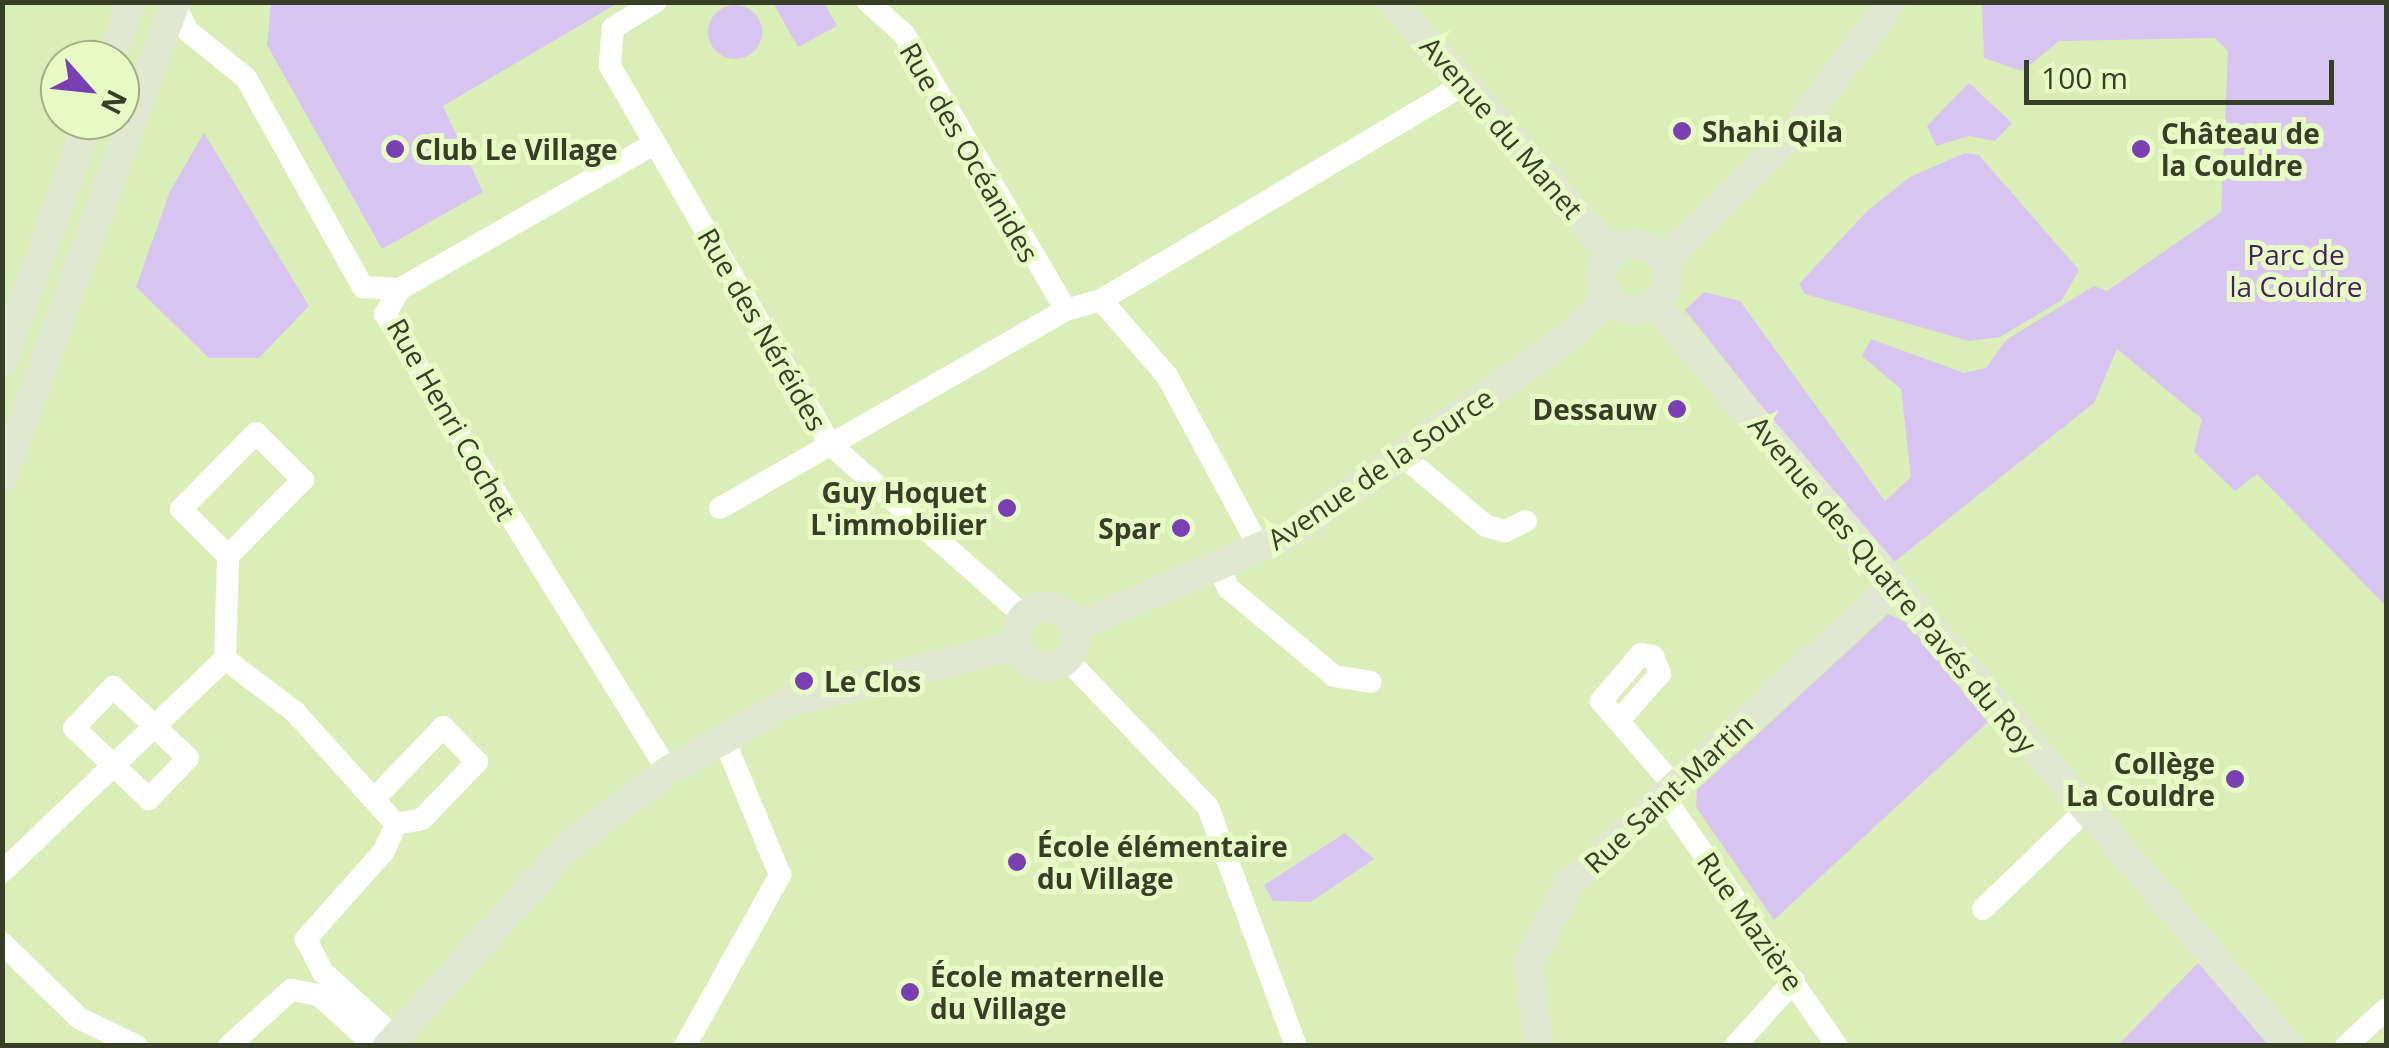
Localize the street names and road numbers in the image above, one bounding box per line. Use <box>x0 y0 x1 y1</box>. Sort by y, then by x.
street label: Avenue du Manet <box>1414 29 1590 225</box>
street label: Rue des Océanides <box>893 36 1047 268</box>
street label: Rue des Néréides <box>691 222 835 436</box>
street label: Rue Henri Cochet <box>381 312 523 526</box>
street label: Avenue de la Source <box>1261 380 1499 556</box>
street label: Avenue des Quatre Pavés du Roy <box>1742 409 2044 759</box>
street label: Rue Saint-Martin <box>1577 706 1759 880</box>
street label: Rue Mazière <box>1691 845 1811 997</box>

